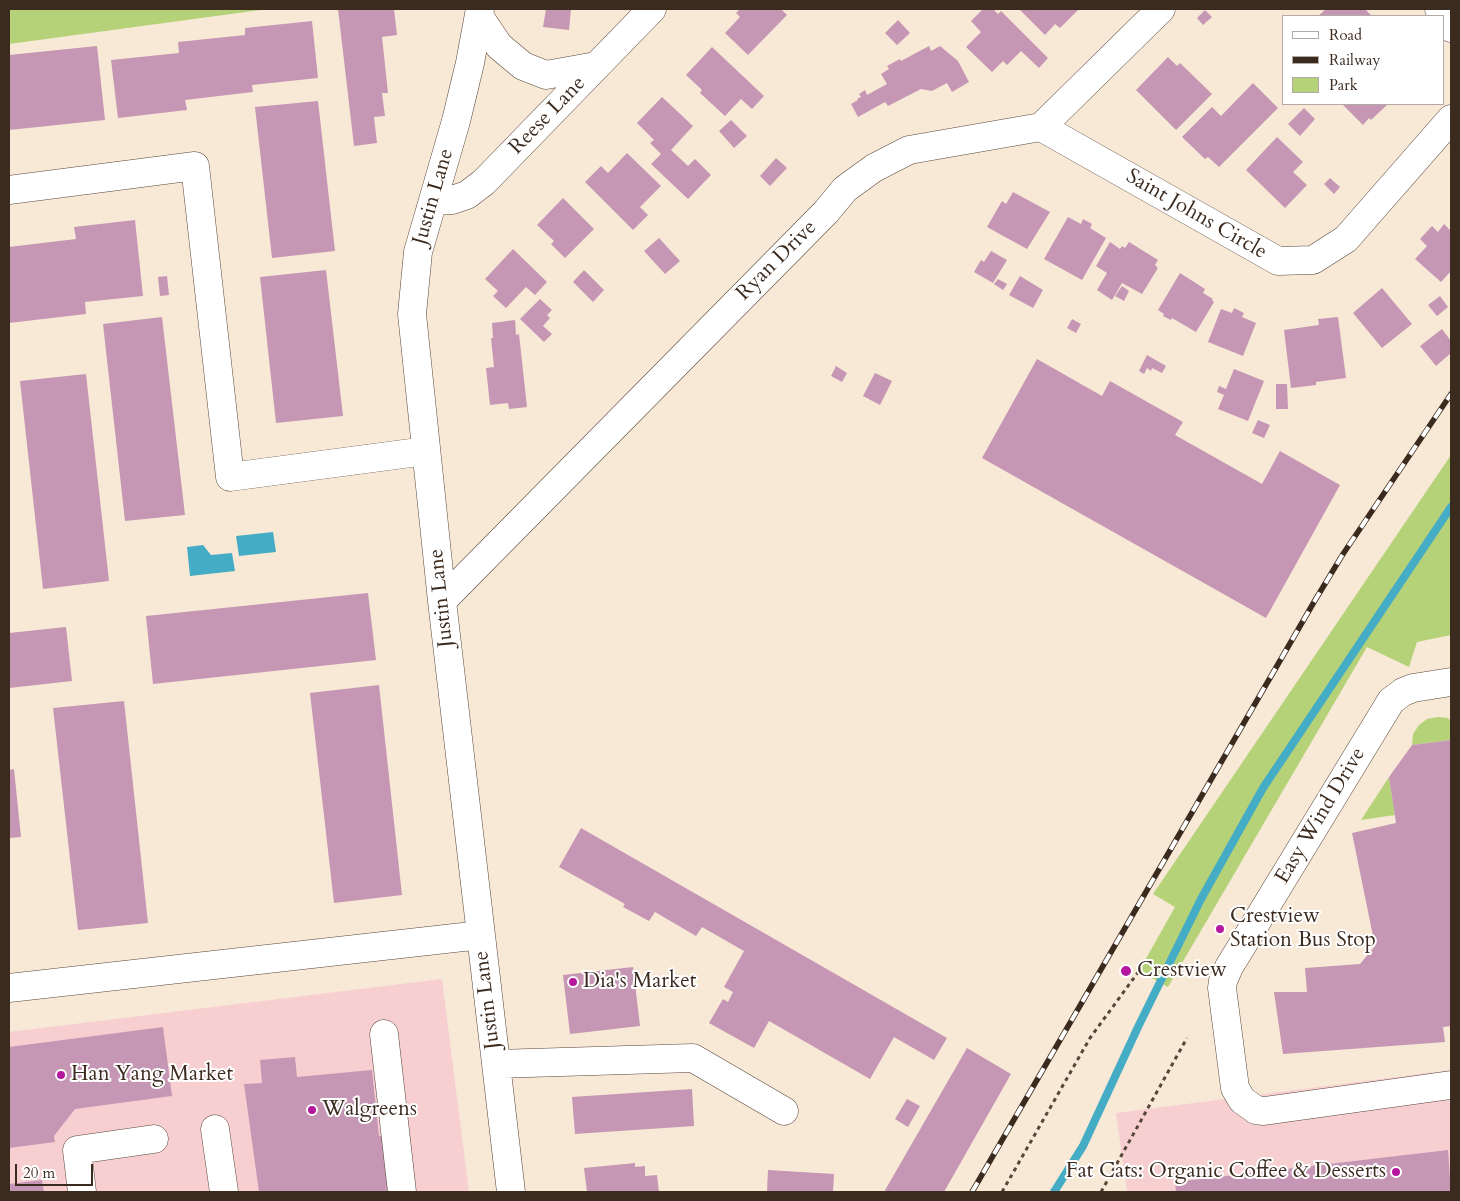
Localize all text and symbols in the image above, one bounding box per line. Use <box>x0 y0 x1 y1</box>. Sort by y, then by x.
legend <box>1282 15 1445 105</box>
text: Road <box>1329 25 1362 45</box>
text: Railway <box>1329 50 1380 70</box>
street label: Reese Lane <box>505 72 591 160</box>
text: Park <box>1329 75 1358 95</box>
street label: Justin Lane <box>408 146 460 248</box>
street label: Saint Johns Circle <box>1121 164 1271 266</box>
street label: Ryan Drive <box>732 216 822 306</box>
street label: Justin Lane <box>424 547 460 649</box>
street label: Easy Wind Drive <box>1270 743 1372 889</box>
place label: Crestview Station Bus Stop <box>1230 904 1376 954</box>
marker: Crestview Station Bus Stop <box>1214 923 1226 935</box>
street label: Justin Lane <box>469 949 507 1051</box>
place label: Crestview <box>1137 958 1227 984</box>
marker: Crestview <box>1119 964 1133 978</box>
place label: Dia's Market <box>583 969 696 995</box>
marker: Dia's Market <box>567 976 579 988</box>
place label: Han Yang Market <box>71 1062 233 1088</box>
marker: Han Yang Market <box>55 1069 67 1081</box>
place label: Walgreens <box>322 1097 417 1123</box>
marker: Walgreens <box>306 1104 318 1116</box>
scale bar <box>18 1154 95 1186</box>
place label: Fat Cats: Organic Coffee & Desserts <box>1066 1159 1386 1185</box>
text: 20 m <box>23 1163 55 1183</box>
marker: Fat Cats: Organic Coffee & Desserts <box>1390 1166 1402 1178</box>

